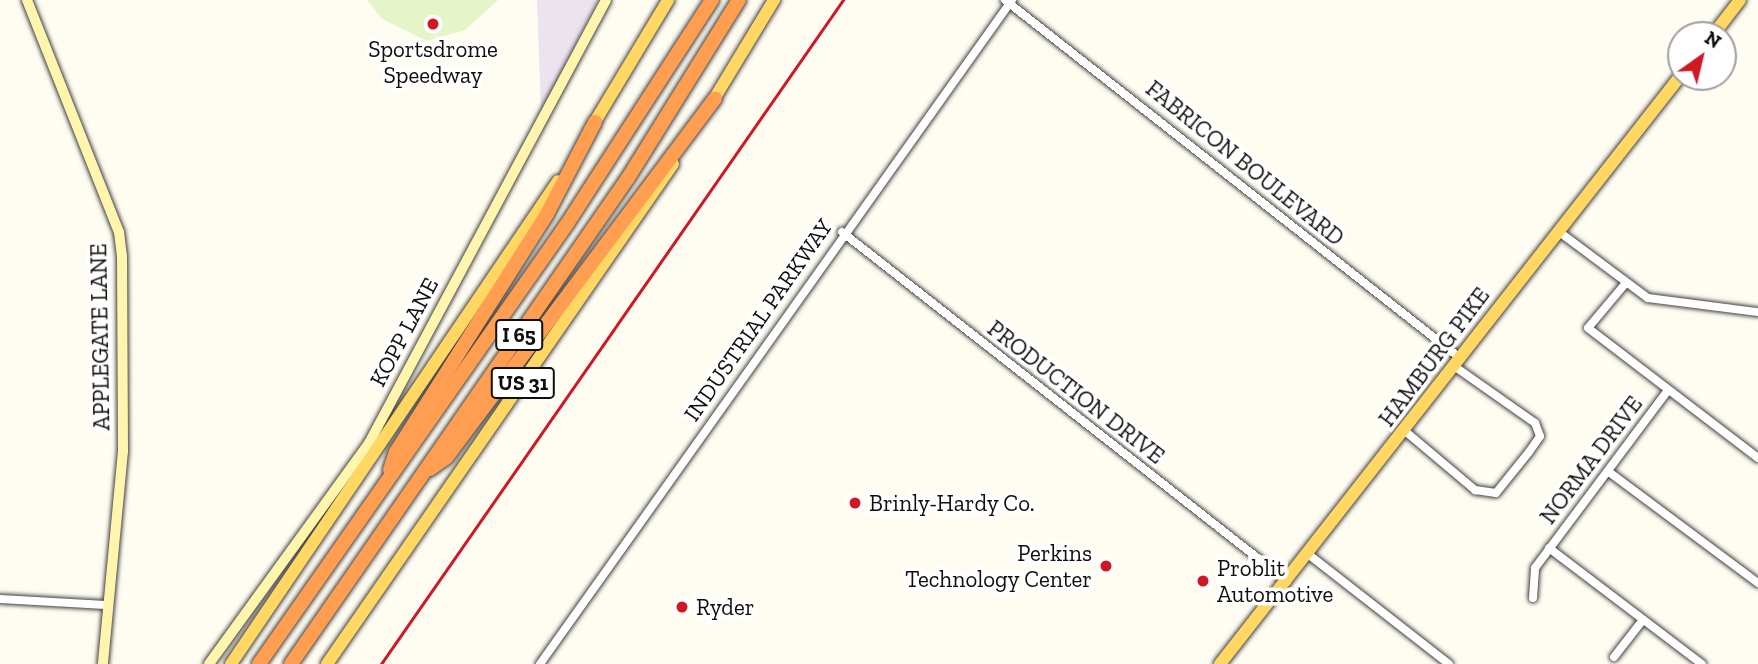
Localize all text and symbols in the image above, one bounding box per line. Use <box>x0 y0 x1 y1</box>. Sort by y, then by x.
marker: Sportsdrome Speedway <box>425 16 441 32</box>
north arrow <box>1667 21 1737 91</box>
text: N <box>1700 26 1725 53</box>
place label: Sportsdrome Speedway <box>368 35 498 89</box>
street label: FABRICON BOULEVARD <box>1140 75 1350 251</box>
street label: INDUSTRIAL PARKWAY <box>678 213 838 427</box>
street label: APPLEGATE LANE <box>85 243 115 431</box>
street label: KOPP LANE <box>364 273 444 391</box>
street label: HAMBURG PIKE <box>1373 282 1495 432</box>
street label: PRODUCTION DRIVE <box>982 314 1170 470</box>
road number: I 65 <box>494 318 544 352</box>
road number: US 31 <box>490 366 556 400</box>
street label: NORMA DRIVE <box>1534 390 1648 530</box>
place label: Brinly-Hardy Co. <box>869 489 1035 517</box>
marker: Brinly-Hardy Co. <box>847 495 863 511</box>
place label: Perkins Technology Center <box>905 539 1092 593</box>
place label: Problit Automotive <box>1217 554 1333 608</box>
marker: Perkins Technology Center <box>1098 558 1114 574</box>
marker: Problit Automotive <box>1195 573 1211 589</box>
place label: Ryder <box>696 593 754 621</box>
marker: Ryder <box>674 599 690 615</box>

